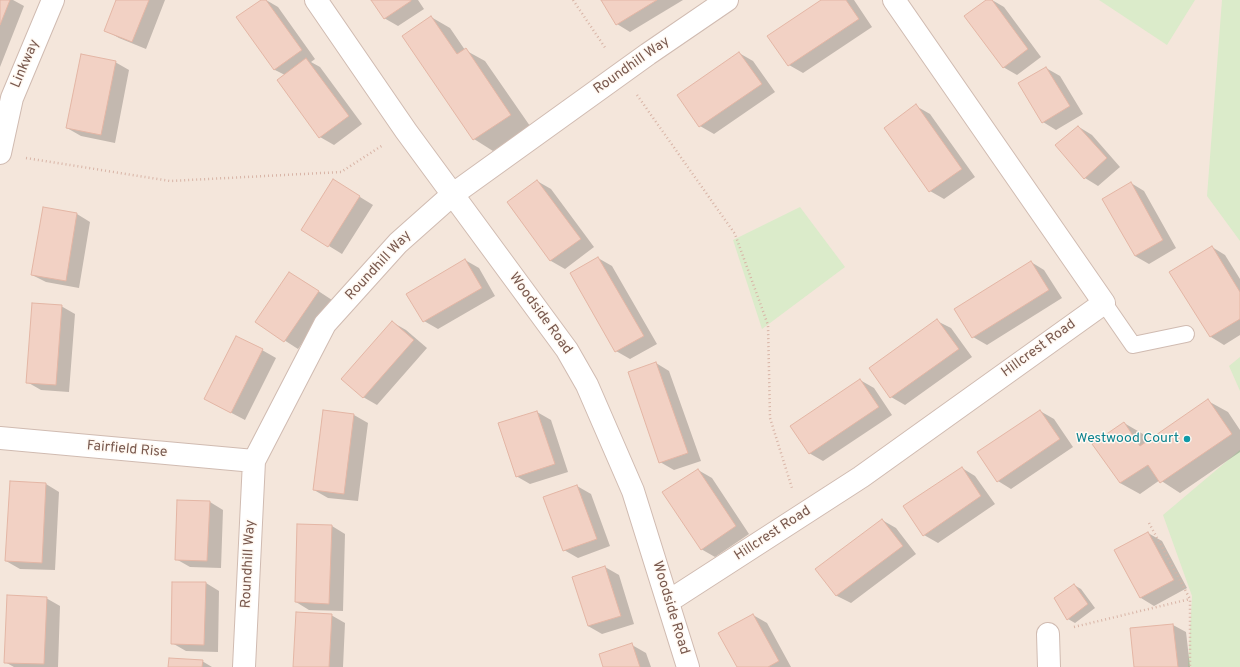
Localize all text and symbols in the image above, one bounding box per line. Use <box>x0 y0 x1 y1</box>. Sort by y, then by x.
street label: Roundhill Way <box>591 34 673 98</box>
street label: Linkway <box>8 37 44 91</box>
street label: Roundhill Way <box>343 228 415 304</box>
street label: Woodside Road <box>505 270 575 358</box>
street label: Hillcrest Road <box>999 316 1079 382</box>
place label: Westwood Court <box>1076 431 1179 447</box>
marker: Westwood Court <box>1182 434 1192 444</box>
street label: Fairfield Rise <box>86 438 168 462</box>
street label: Hillcrest Road <box>732 503 814 565</box>
street label: Roundhill Way <box>238 519 260 609</box>
street label: Woodside Road <box>648 559 692 657</box>

